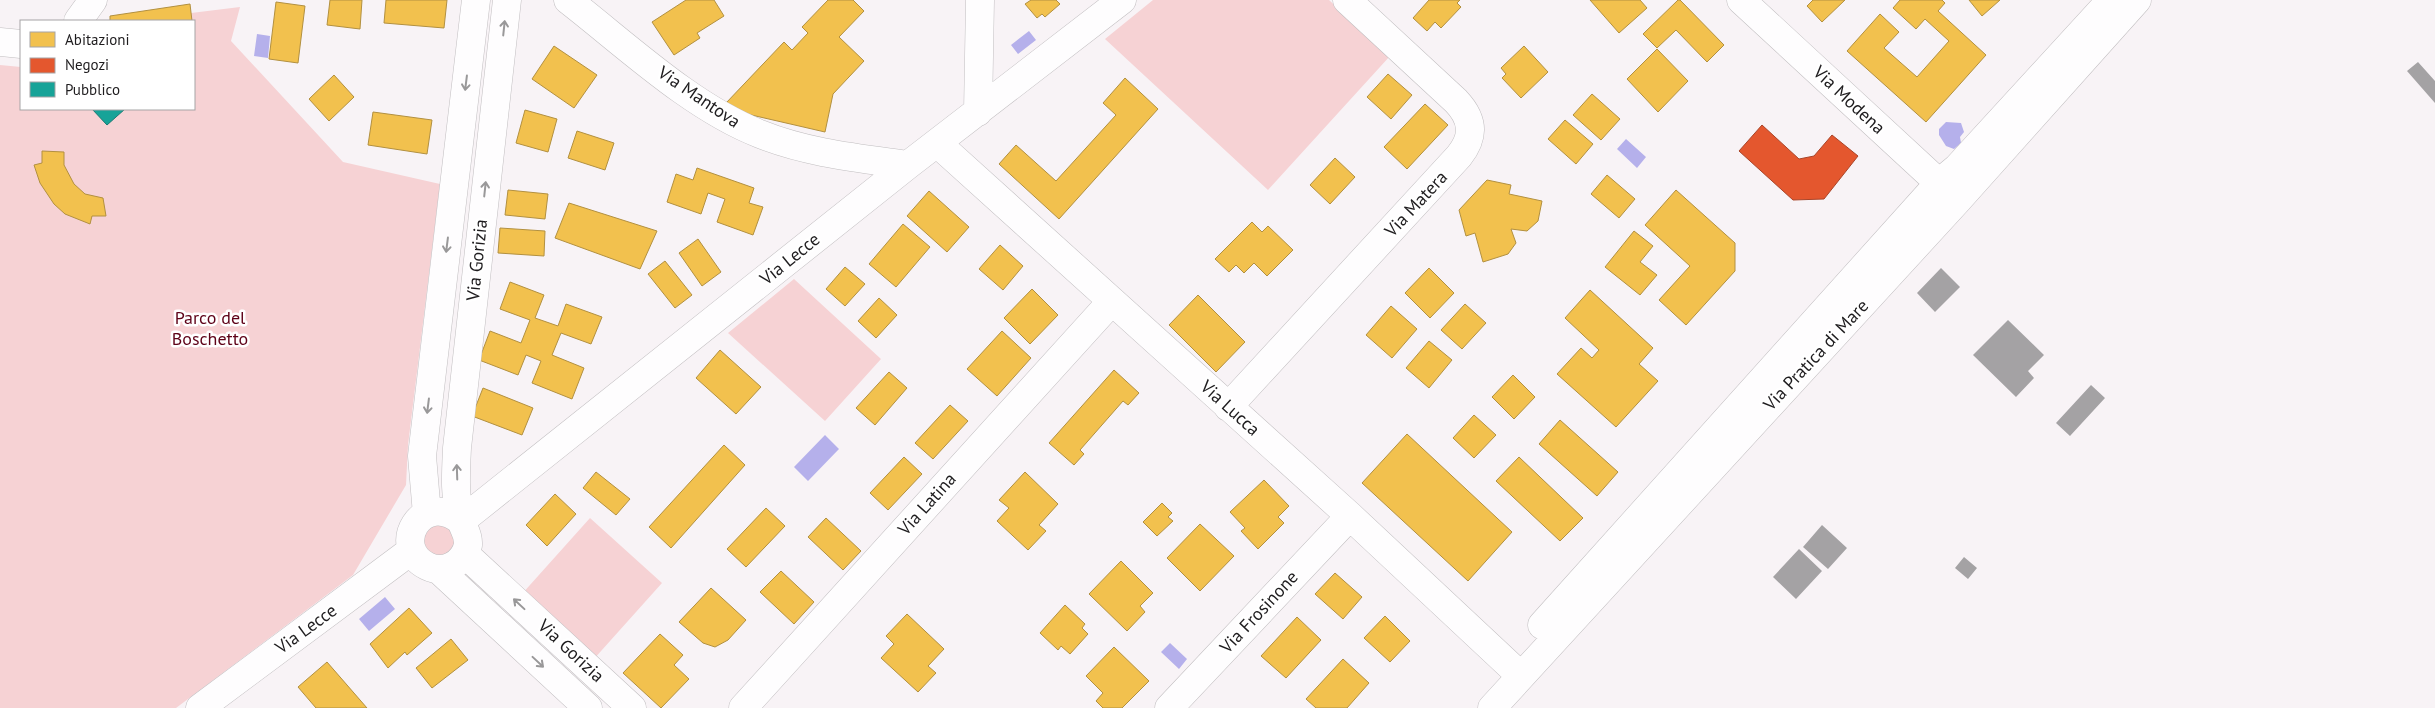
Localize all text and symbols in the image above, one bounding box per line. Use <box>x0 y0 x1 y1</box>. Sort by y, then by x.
legend <box>20 20 195 110</box>
one-way arrow <box>499 20 509 36</box>
text: Abitazioni <box>65 30 129 49</box>
text: Negozi <box>65 55 109 74</box>
street label: Via Mantova <box>653 60 745 133</box>
street label: Via Modena <box>1808 60 1890 139</box>
one-way arrow <box>461 75 471 91</box>
text: Pubblico <box>65 80 120 99</box>
street label: Via Matera <box>1379 166 1452 242</box>
one-way arrow <box>480 181 490 197</box>
street label: Via Gorizia <box>461 218 492 303</box>
street label: Via Lecce <box>754 227 824 290</box>
one-way arrow <box>442 236 452 252</box>
street label: Via Pratica di Mare <box>1758 294 1873 416</box>
park label: Parco del Boschetto <box>172 306 248 350</box>
street label: Via Lucca <box>1195 374 1265 440</box>
one-way arrow <box>423 398 433 414</box>
one-way arrow <box>452 465 461 481</box>
street label: Via Latina <box>892 468 961 540</box>
street label: Via Frosinone <box>1214 566 1303 659</box>
one-way arrow <box>513 598 526 610</box>
street label: Via Lecce <box>270 599 341 659</box>
street label: Via Gorizia <box>533 614 609 687</box>
one-way arrow <box>531 656 544 667</box>

